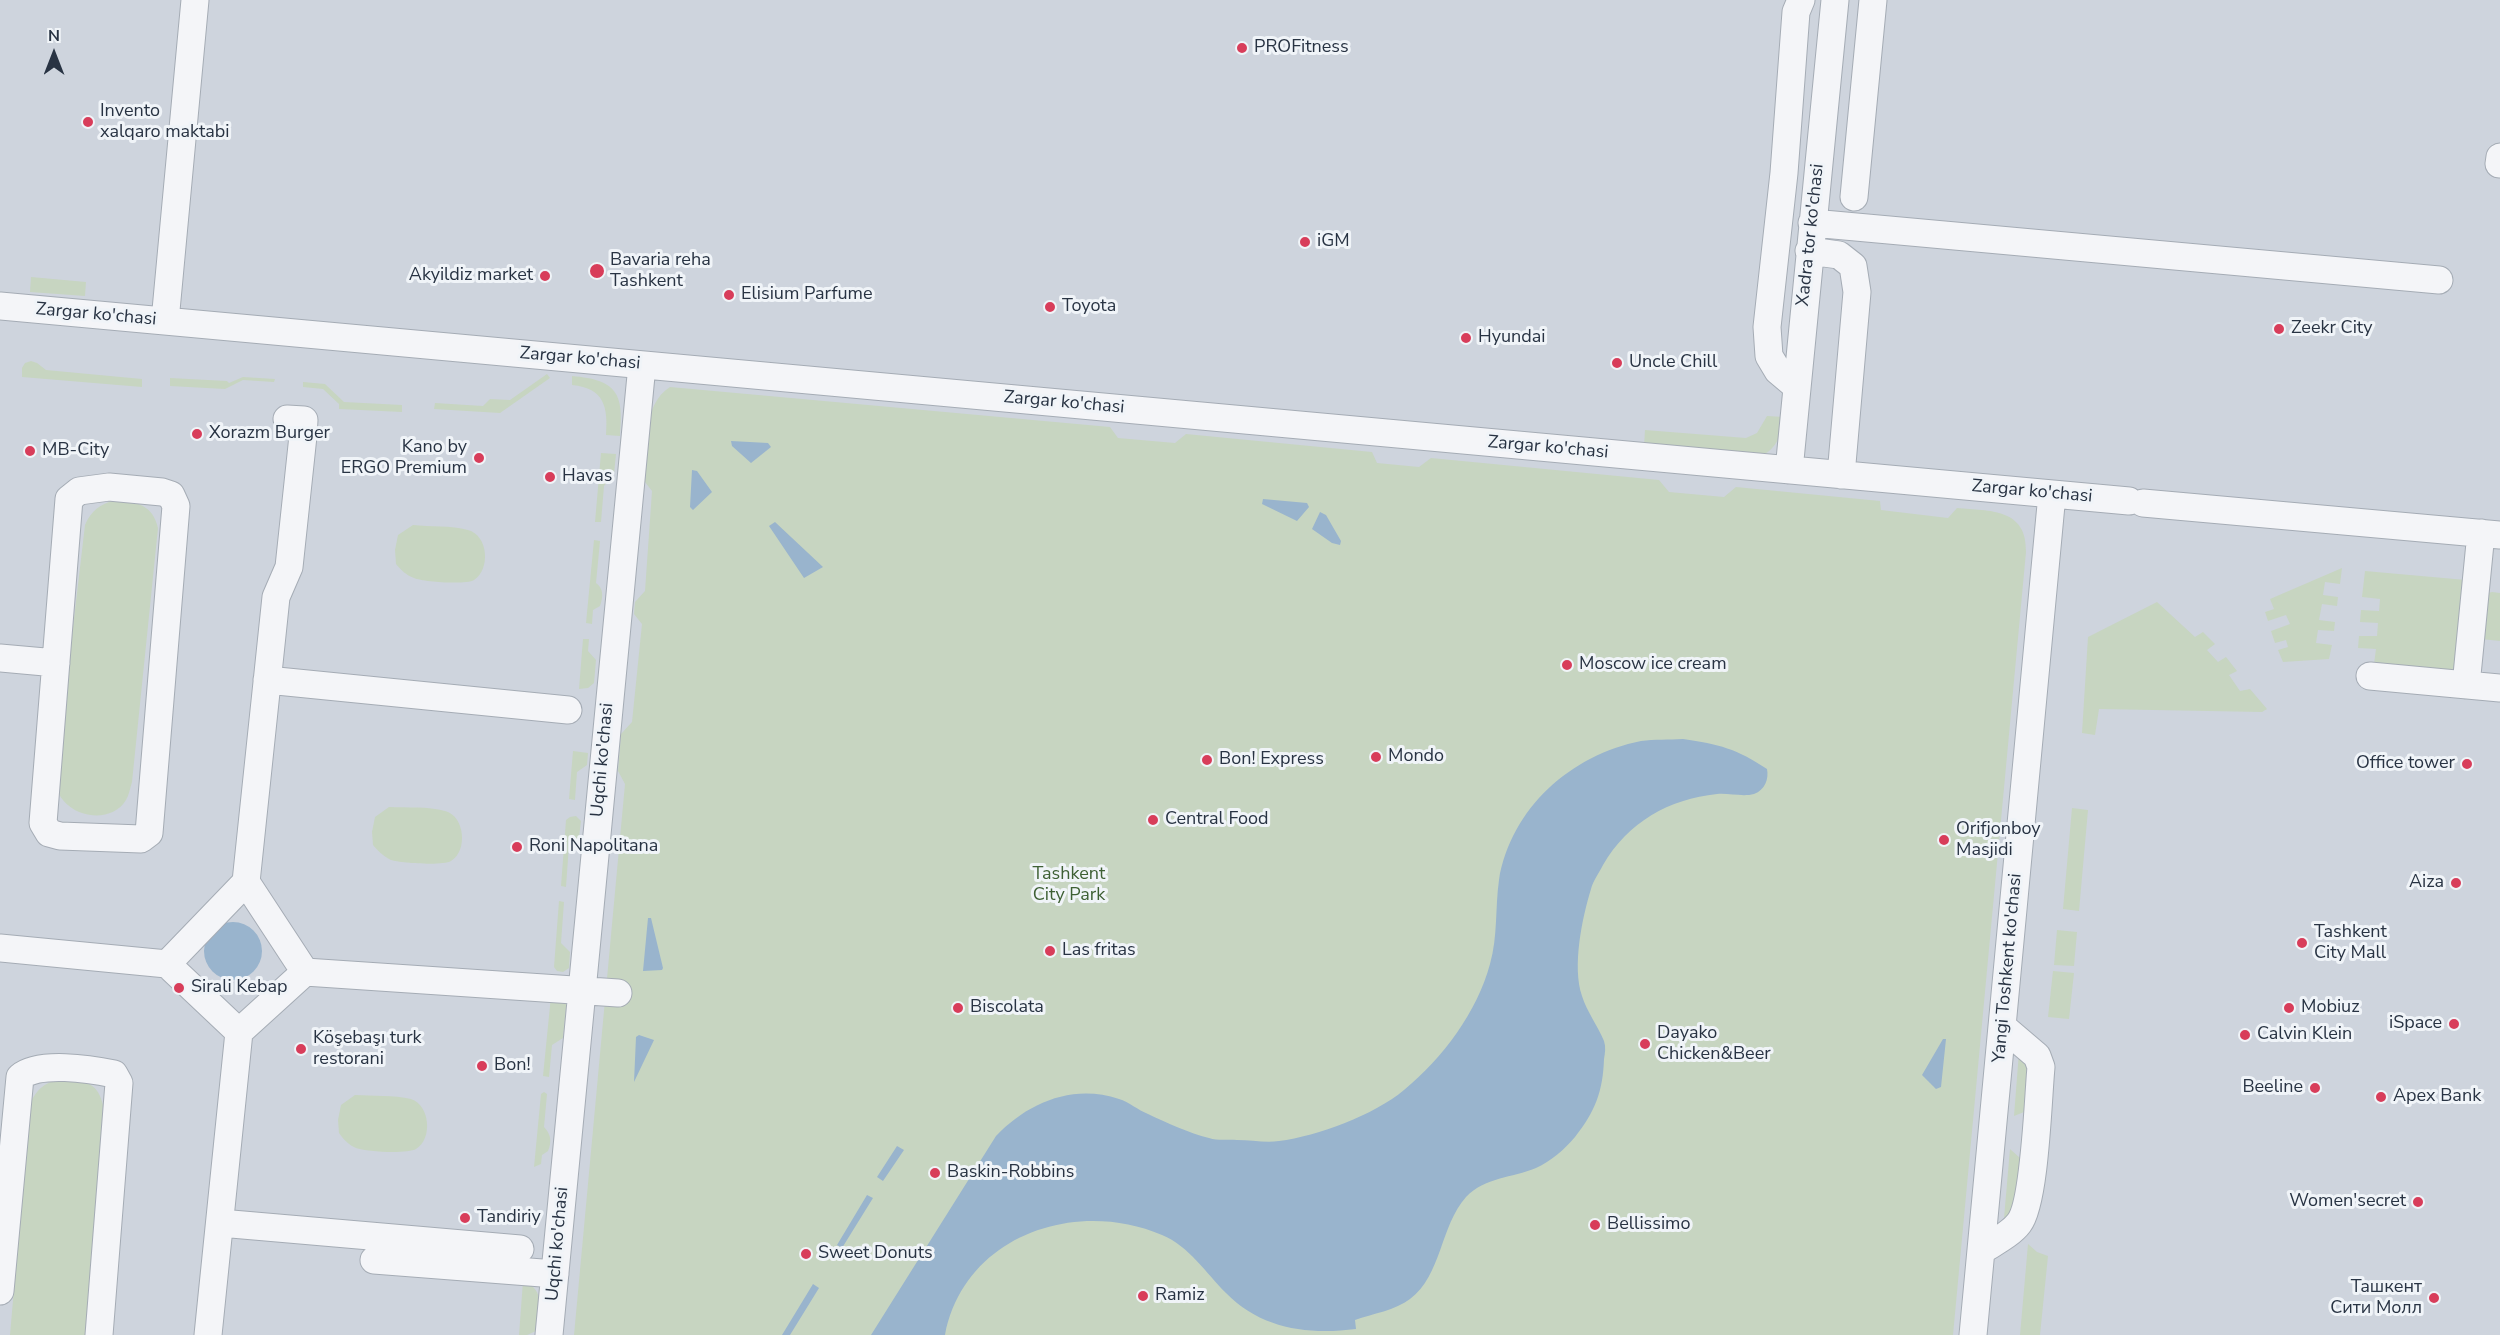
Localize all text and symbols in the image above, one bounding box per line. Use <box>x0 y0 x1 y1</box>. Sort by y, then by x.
north arrow <box>24 24 84 84</box>
text: N <box>48 25 60 47</box>
place label: PROFitness <box>1254 37 1349 59</box>
marker: PROFitness <box>1235 41 1249 55</box>
place label: Invento xalqaro maktabi <box>100 101 229 144</box>
marker: Invento xalqaro maktabi <box>81 115 95 129</box>
street label: Xadra tor ko'chasi <box>1793 163 1829 307</box>
place label: iGM <box>1317 231 1350 253</box>
marker: iGM <box>1298 235 1312 249</box>
place label: Bavaria reha Tashkent <box>610 250 711 292</box>
marker: Bavaria reha Tashkent <box>588 262 606 280</box>
place label: Akyildiz market <box>409 265 533 287</box>
marker: Akyildiz market <box>538 269 552 283</box>
place label: Elisium Parfume <box>741 284 872 306</box>
marker: Elisium Parfume <box>722 288 736 302</box>
place label: Toyota <box>1062 296 1116 318</box>
street label: Zargar ko'chasi <box>35 299 157 331</box>
marker: Toyota <box>1043 300 1057 314</box>
place label: Zeekr City <box>2291 318 2373 340</box>
marker: Zeekr City <box>2272 322 2286 336</box>
place label: Hyundai <box>1478 327 1545 349</box>
marker: Hyundai <box>1459 331 1473 345</box>
street label: Zargar ko'chasi <box>519 343 641 375</box>
place label: Uncle Chill <box>1629 352 1717 374</box>
marker: Uncle Chill <box>1610 356 1624 370</box>
street label: Zargar ko'chasi <box>1003 387 1125 419</box>
place label: Xorazm Burger <box>209 423 330 445</box>
marker: Xorazm Burger <box>190 427 204 441</box>
street label: Zargar ko'chasi <box>1487 432 1609 464</box>
place label: Kano by ERGO Premium <box>341 437 467 480</box>
place label: MB-City <box>42 440 109 462</box>
marker: MB-City <box>23 444 37 458</box>
marker: Kano by ERGO Premium <box>472 451 486 465</box>
place label: Havas <box>562 466 612 488</box>
marker: Havas <box>543 470 557 484</box>
street label: Zargar ko'chasi <box>1971 476 2093 508</box>
place label: Moscow ice cream <box>1579 654 1727 676</box>
marker: Moscow ice cream <box>1560 658 1574 672</box>
street label: Uqchi ko'chasi <box>587 702 619 818</box>
place label: Mondo <box>1388 746 1444 768</box>
place label: Bon! Express <box>1219 749 1324 771</box>
marker: Mondo <box>1369 750 1383 764</box>
marker: Bon! Express <box>1200 753 1214 767</box>
place label: Office tower <box>2356 753 2455 775</box>
marker: Office tower <box>2460 757 2474 771</box>
place label: Central Food <box>1165 809 1268 831</box>
marker: Central Food <box>1146 813 1160 827</box>
place label: Orifjonboy Masjidi <box>1956 819 2041 862</box>
marker: Orifjonboy Masjidi <box>1937 833 1951 847</box>
place label: Roni Napolitana <box>529 836 658 858</box>
marker: Roni Napolitana <box>510 840 524 854</box>
park label: Tashkent City Park <box>1033 864 1105 906</box>
street label: Yangi Toshkent ko'chasi <box>1989 872 2027 1064</box>
place label: Aiza <box>2409 872 2444 894</box>
marker: Aiza <box>2449 876 2463 890</box>
place label: Tashkent City Mall <box>2314 922 2387 964</box>
marker: Tashkent City Mall <box>2295 936 2309 950</box>
place label: Las fritas <box>1062 940 1136 962</box>
marker: Las fritas <box>1043 944 1057 958</box>
place label: Sirali Kebap <box>191 977 287 999</box>
marker: Sirali Kebap <box>172 981 186 995</box>
place label: Biscolata <box>970 997 1044 1019</box>
place label: Mobiuz <box>2301 997 2359 1019</box>
marker: Biscolata <box>951 1001 965 1015</box>
marker: Mobiuz <box>2282 1001 2296 1015</box>
place label: iSpace <box>2389 1013 2442 1035</box>
marker: iSpace <box>2447 1017 2461 1031</box>
place label: Dayako Chicken&Beer <box>1657 1023 1771 1066</box>
place label: Calvin Klein <box>2257 1024 2352 1046</box>
place label: Köşebaşı turk restorani <box>313 1028 422 1070</box>
marker: Calvin Klein <box>2238 1028 2252 1042</box>
marker: Dayako Chicken&Beer <box>1638 1037 1652 1051</box>
marker: Köşebaşı turk restorani <box>294 1042 308 1056</box>
place label: Bon! <box>494 1055 531 1077</box>
marker: Bon! <box>475 1059 489 1073</box>
place label: Beeline <box>2242 1077 2303 1099</box>
marker: Beeline <box>2308 1081 2322 1095</box>
place label: Apex Bank <box>2393 1086 2481 1108</box>
marker: Apex Bank <box>2374 1090 2388 1104</box>
place label: Baskin-Robbins <box>947 1162 1074 1184</box>
marker: Baskin-Robbins <box>928 1166 942 1180</box>
street label: Uqchi ko'chasi <box>542 1186 574 1302</box>
place label: Women'secret <box>2289 1191 2406 1213</box>
marker: Women'secret <box>2411 1195 2425 1209</box>
place label: Tandiriy <box>477 1207 541 1229</box>
marker: Tandiriy <box>458 1211 472 1225</box>
place label: Bellissimo <box>1607 1214 1690 1236</box>
marker: Bellissimo <box>1588 1218 1602 1232</box>
place label: Sweet Donuts <box>818 1243 933 1265</box>
marker: Sweet Donuts <box>799 1247 813 1261</box>
place label: Ташкент Сити Молл <box>2330 1277 2422 1320</box>
place label: Ramiz <box>1155 1285 1204 1307</box>
marker: Ramiz <box>1136 1289 1150 1303</box>
marker: Ташкент Сити Молл <box>2427 1291 2441 1305</box>

